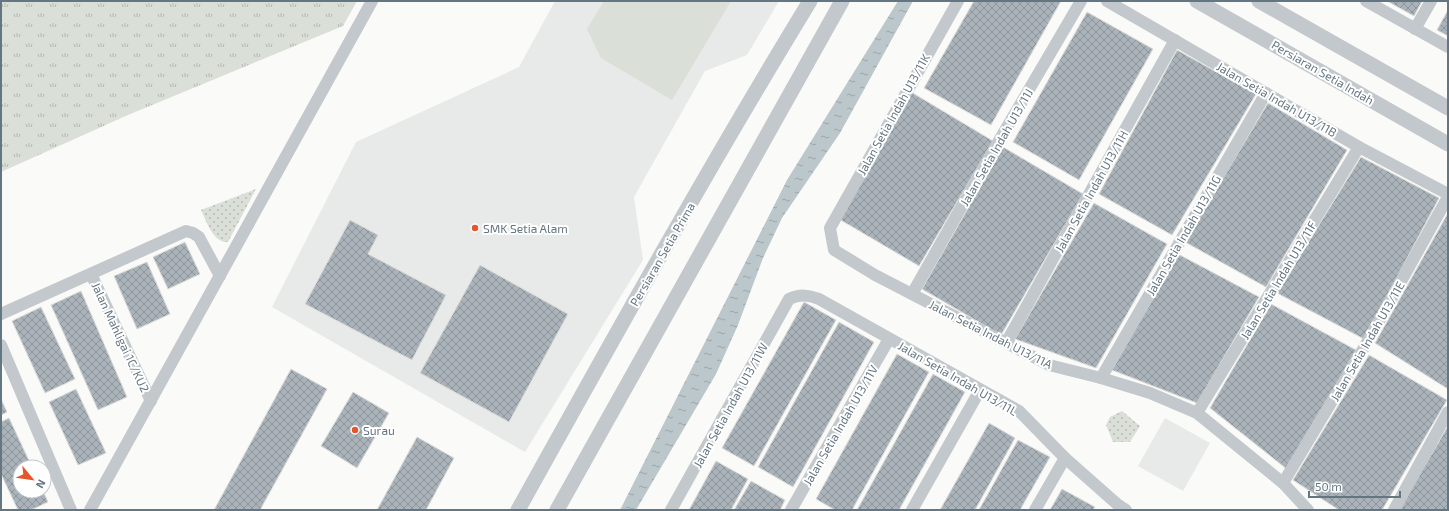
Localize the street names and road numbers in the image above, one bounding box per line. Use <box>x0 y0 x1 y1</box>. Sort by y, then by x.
street label: Persiaran Setia Indah <box>1269 37 1377 107</box>
street label: Jalan Setia Indah U13/11K <box>854 51 932 177</box>
street label: Jalan Setia Indah U13/11B <box>1214 59 1340 139</box>
street label: Jalan Setia Indah U13/11J <box>957 86 1035 208</box>
street label: Jalan Setia Indah U13/11H <box>1052 128 1130 254</box>
street label: Jalan Setia Indah U13/11G <box>1143 172 1223 298</box>
street label: Persiaran Setia Prima <box>627 200 697 308</box>
street label: Jalan Setia Indah U13/11F <box>1237 218 1319 342</box>
street label: Jalan Setia Indah U13/11E <box>1327 279 1407 403</box>
street label: Jalan Mahligai 1C/KU2 <box>89 280 153 394</box>
street label: Jalan Setia Indah U13/11A <box>927 297 1055 371</box>
street label: Jalan Setia Indah U13/11L <box>896 338 1020 418</box>
street label: Jalan Setia Indah U13/11W <box>690 340 770 470</box>
street label: Jalan Setia Indah U13/11V <box>800 362 880 487</box>

